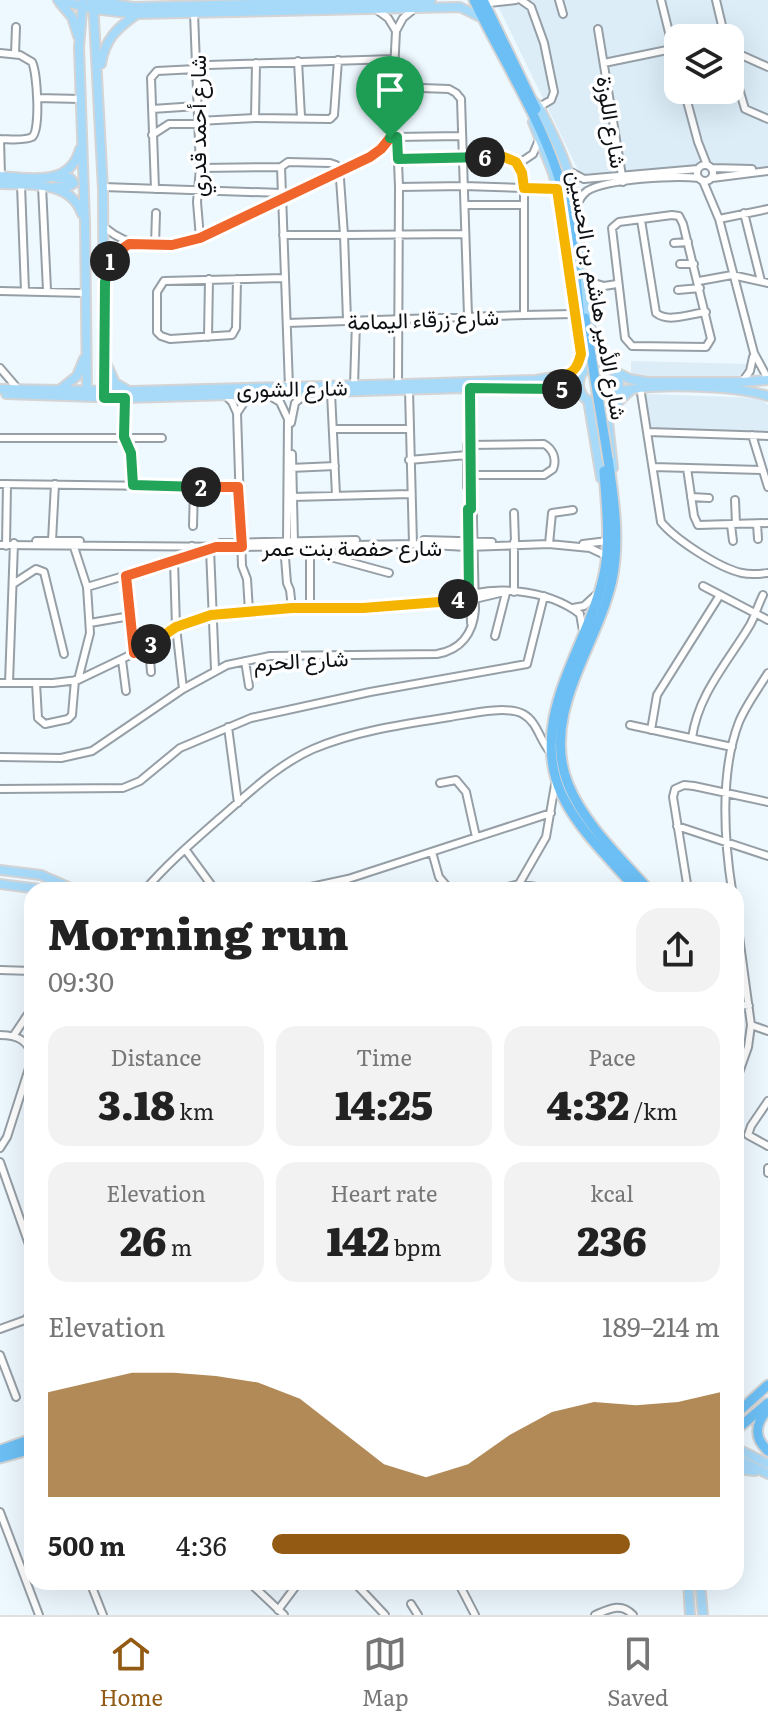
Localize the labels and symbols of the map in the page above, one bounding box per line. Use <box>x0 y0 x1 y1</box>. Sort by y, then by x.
street label: شارع أحمد قدري <box>180 55 217 197</box>
pin <box>356 56 424 138</box>
street label: شارع اللوزة <box>589 74 637 170</box>
pin: 6 <box>465 137 505 177</box>
street label: شارع الأمير هاشم بن الحسين <box>561 168 637 422</box>
pin: 1 <box>90 241 130 281</box>
street label: شارع زرقاء اليمامة <box>347 299 499 337</box>
pin: 5 <box>542 369 582 409</box>
street label: شارع الشورى <box>236 370 348 404</box>
pin: 2 <box>181 467 221 507</box>
street label: شارع حفصة بنت عمر <box>261 530 442 563</box>
pin: 4 <box>438 579 478 619</box>
pin: 3 <box>131 624 171 664</box>
street label: شارع الحرم <box>253 640 349 678</box>

